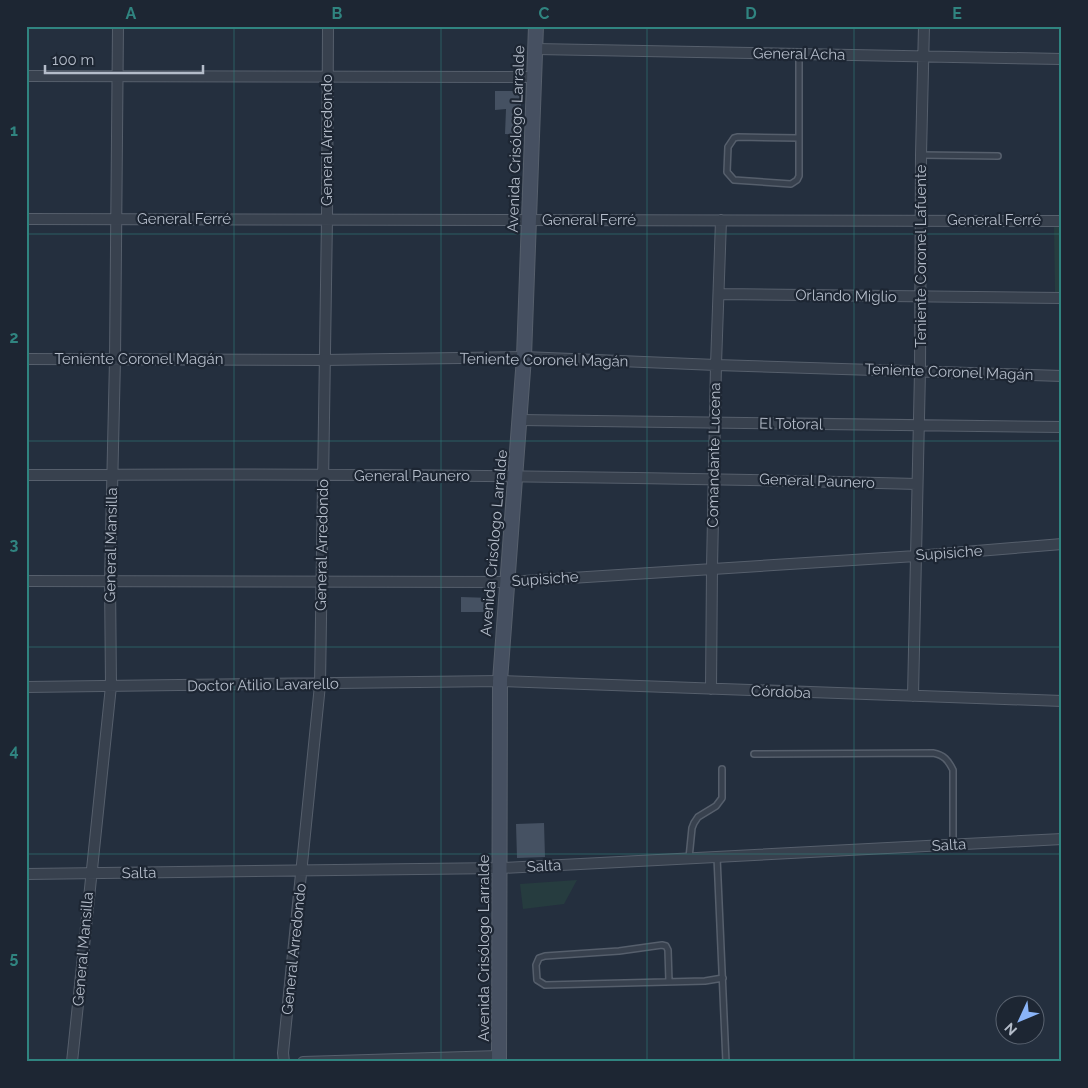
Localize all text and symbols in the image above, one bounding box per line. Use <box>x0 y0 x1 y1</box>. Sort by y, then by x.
text: A <box>126 4 137 23</box>
text: B <box>332 4 343 23</box>
text: C <box>539 4 550 23</box>
text: D <box>745 4 757 23</box>
text: E <box>952 4 962 23</box>
scale bar <box>45 42 202 74</box>
street label: General Acha <box>753 44 845 64</box>
street label: Avenida Crisólogo Larralde <box>504 45 528 233</box>
text: 100 m <box>52 51 94 69</box>
street label: General Arredondo <box>318 74 336 206</box>
text: 1 <box>10 121 18 140</box>
street label: Teniente Coronel Lafuente <box>912 164 930 348</box>
street label: General Ferré <box>137 210 231 228</box>
street label: General Ferré <box>542 211 636 229</box>
street label: General Ferré <box>947 211 1041 229</box>
street label: Orlando Miglio <box>795 286 897 306</box>
text: 2 <box>9 328 19 347</box>
street label: Teniente Coronel Magán <box>55 350 223 368</box>
street label: Teniente Coronel Magán <box>459 350 629 370</box>
street label: Teniente Coronel Magán <box>864 360 1034 384</box>
street label: Comandante Lucena <box>704 382 724 528</box>
street label: El Totoral <box>759 414 824 434</box>
street label: Avenida Crisólogo Larralde <box>477 449 511 637</box>
street label: General Paunero <box>354 467 470 485</box>
street label: General Paunero <box>759 470 875 492</box>
street label: General Arredondo <box>312 479 332 611</box>
street label: General Mansilla <box>101 487 121 603</box>
text: 3 <box>10 535 19 554</box>
street label: Supisiche <box>915 542 983 564</box>
street label: Supisiche <box>511 568 579 590</box>
street label: Doctor Atilio Lavarello <box>187 675 339 695</box>
street label: Córdoba <box>751 682 811 702</box>
text: 4 <box>9 741 19 760</box>
street label: Salta <box>931 835 967 855</box>
street label: Avenida Crisólogo Larralde <box>475 854 493 1042</box>
street label: Salta <box>526 856 562 876</box>
street label: Salta <box>122 864 156 882</box>
street label: General Arredondo <box>278 882 310 1016</box>
street label: General Mansilla <box>69 891 97 1007</box>
text: 5 <box>10 948 19 967</box>
north arrow <box>996 996 1046 1046</box>
text: N <box>1001 1020 1020 1038</box>

